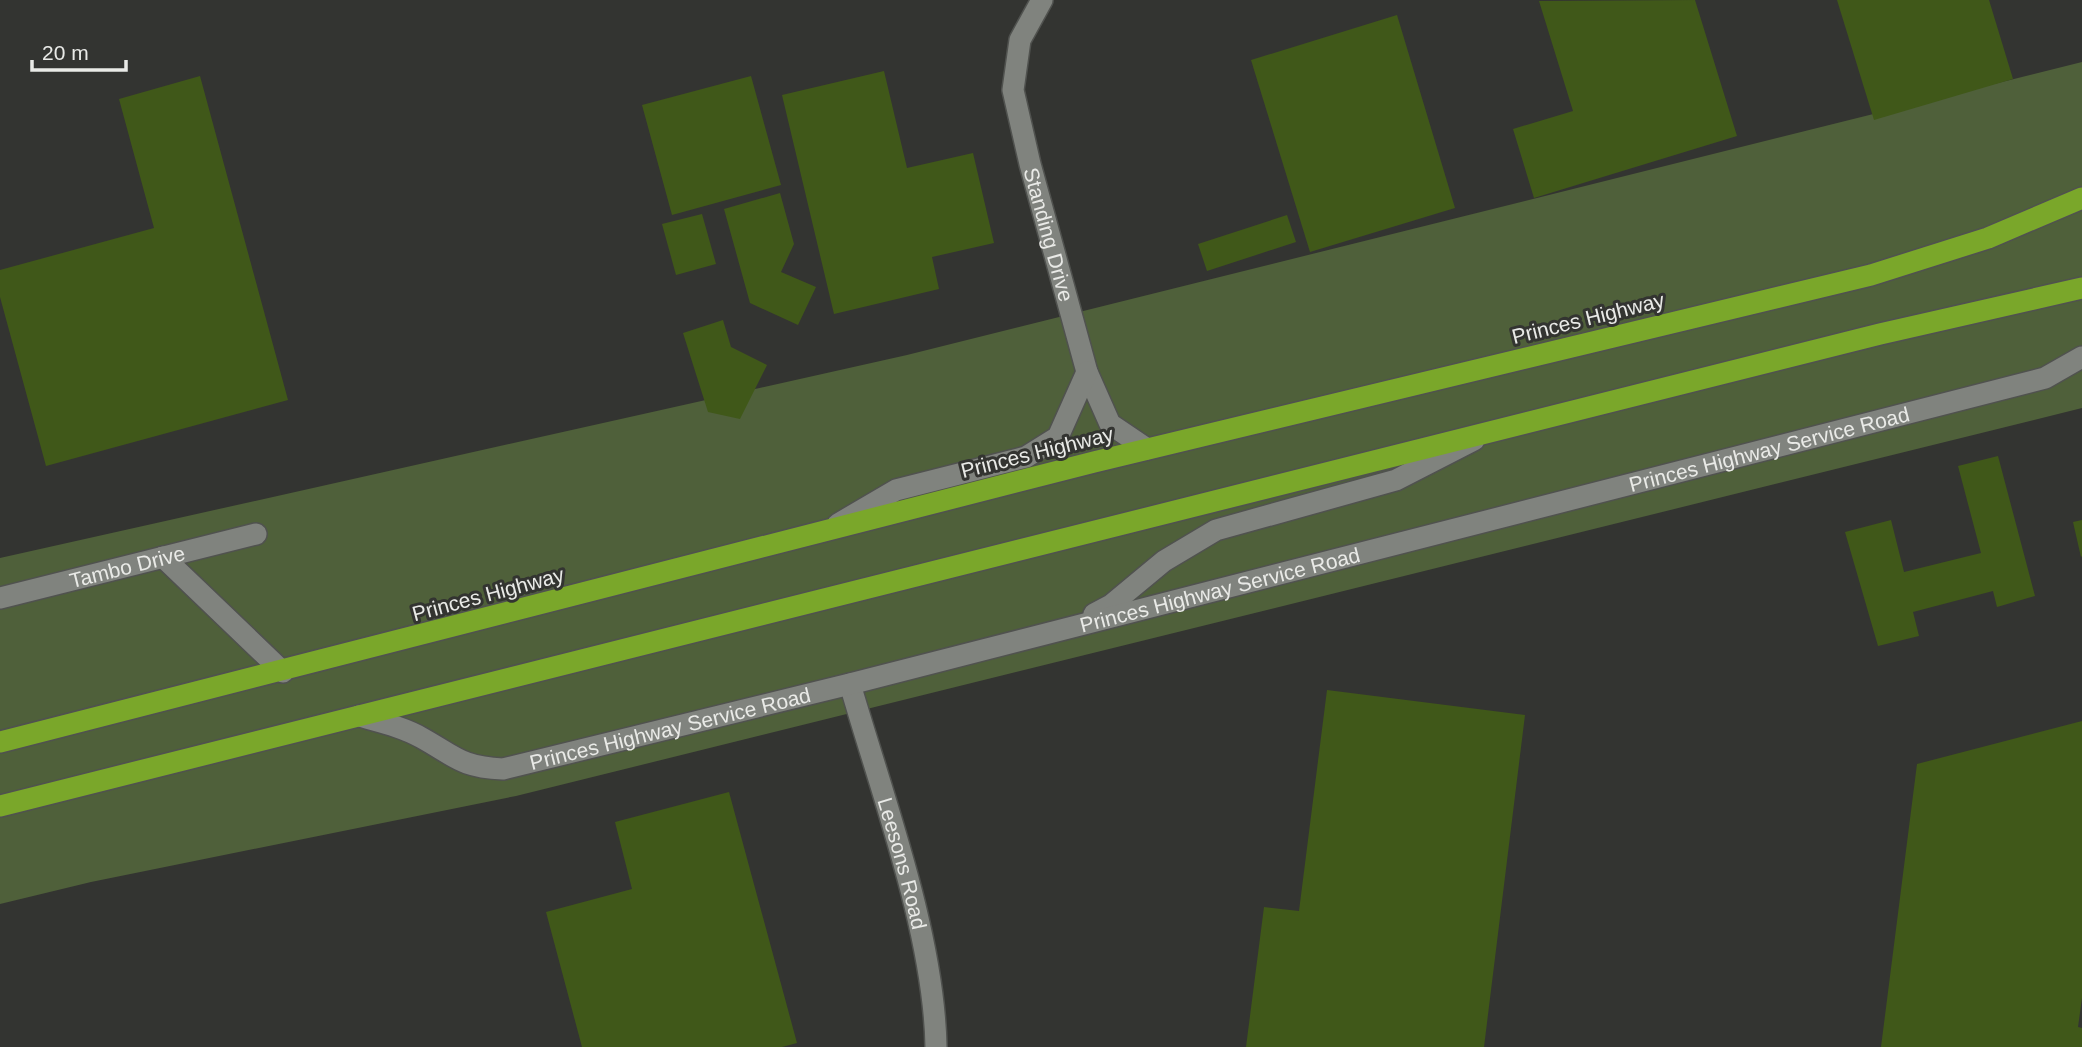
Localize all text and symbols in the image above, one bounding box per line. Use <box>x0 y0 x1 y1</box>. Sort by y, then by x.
scale bar <box>32 28 126 72</box>
text: 20 m <box>42 41 89 64</box>
street label: Standing Drive <box>1020 165 1079 304</box>
street label: Princes Highway <box>1509 288 1667 348</box>
street label: Princes Highway Service Road <box>1626 402 1912 496</box>
street label: Princes Highway <box>958 422 1116 482</box>
street label: Tambo Drive <box>67 541 187 592</box>
street label: Princes Highway Service Road <box>1077 542 1362 636</box>
street label: Princes Highway <box>409 563 567 625</box>
street label: Princes Highway Service Road <box>527 683 813 774</box>
street label: Leesons Road <box>874 795 932 931</box>

